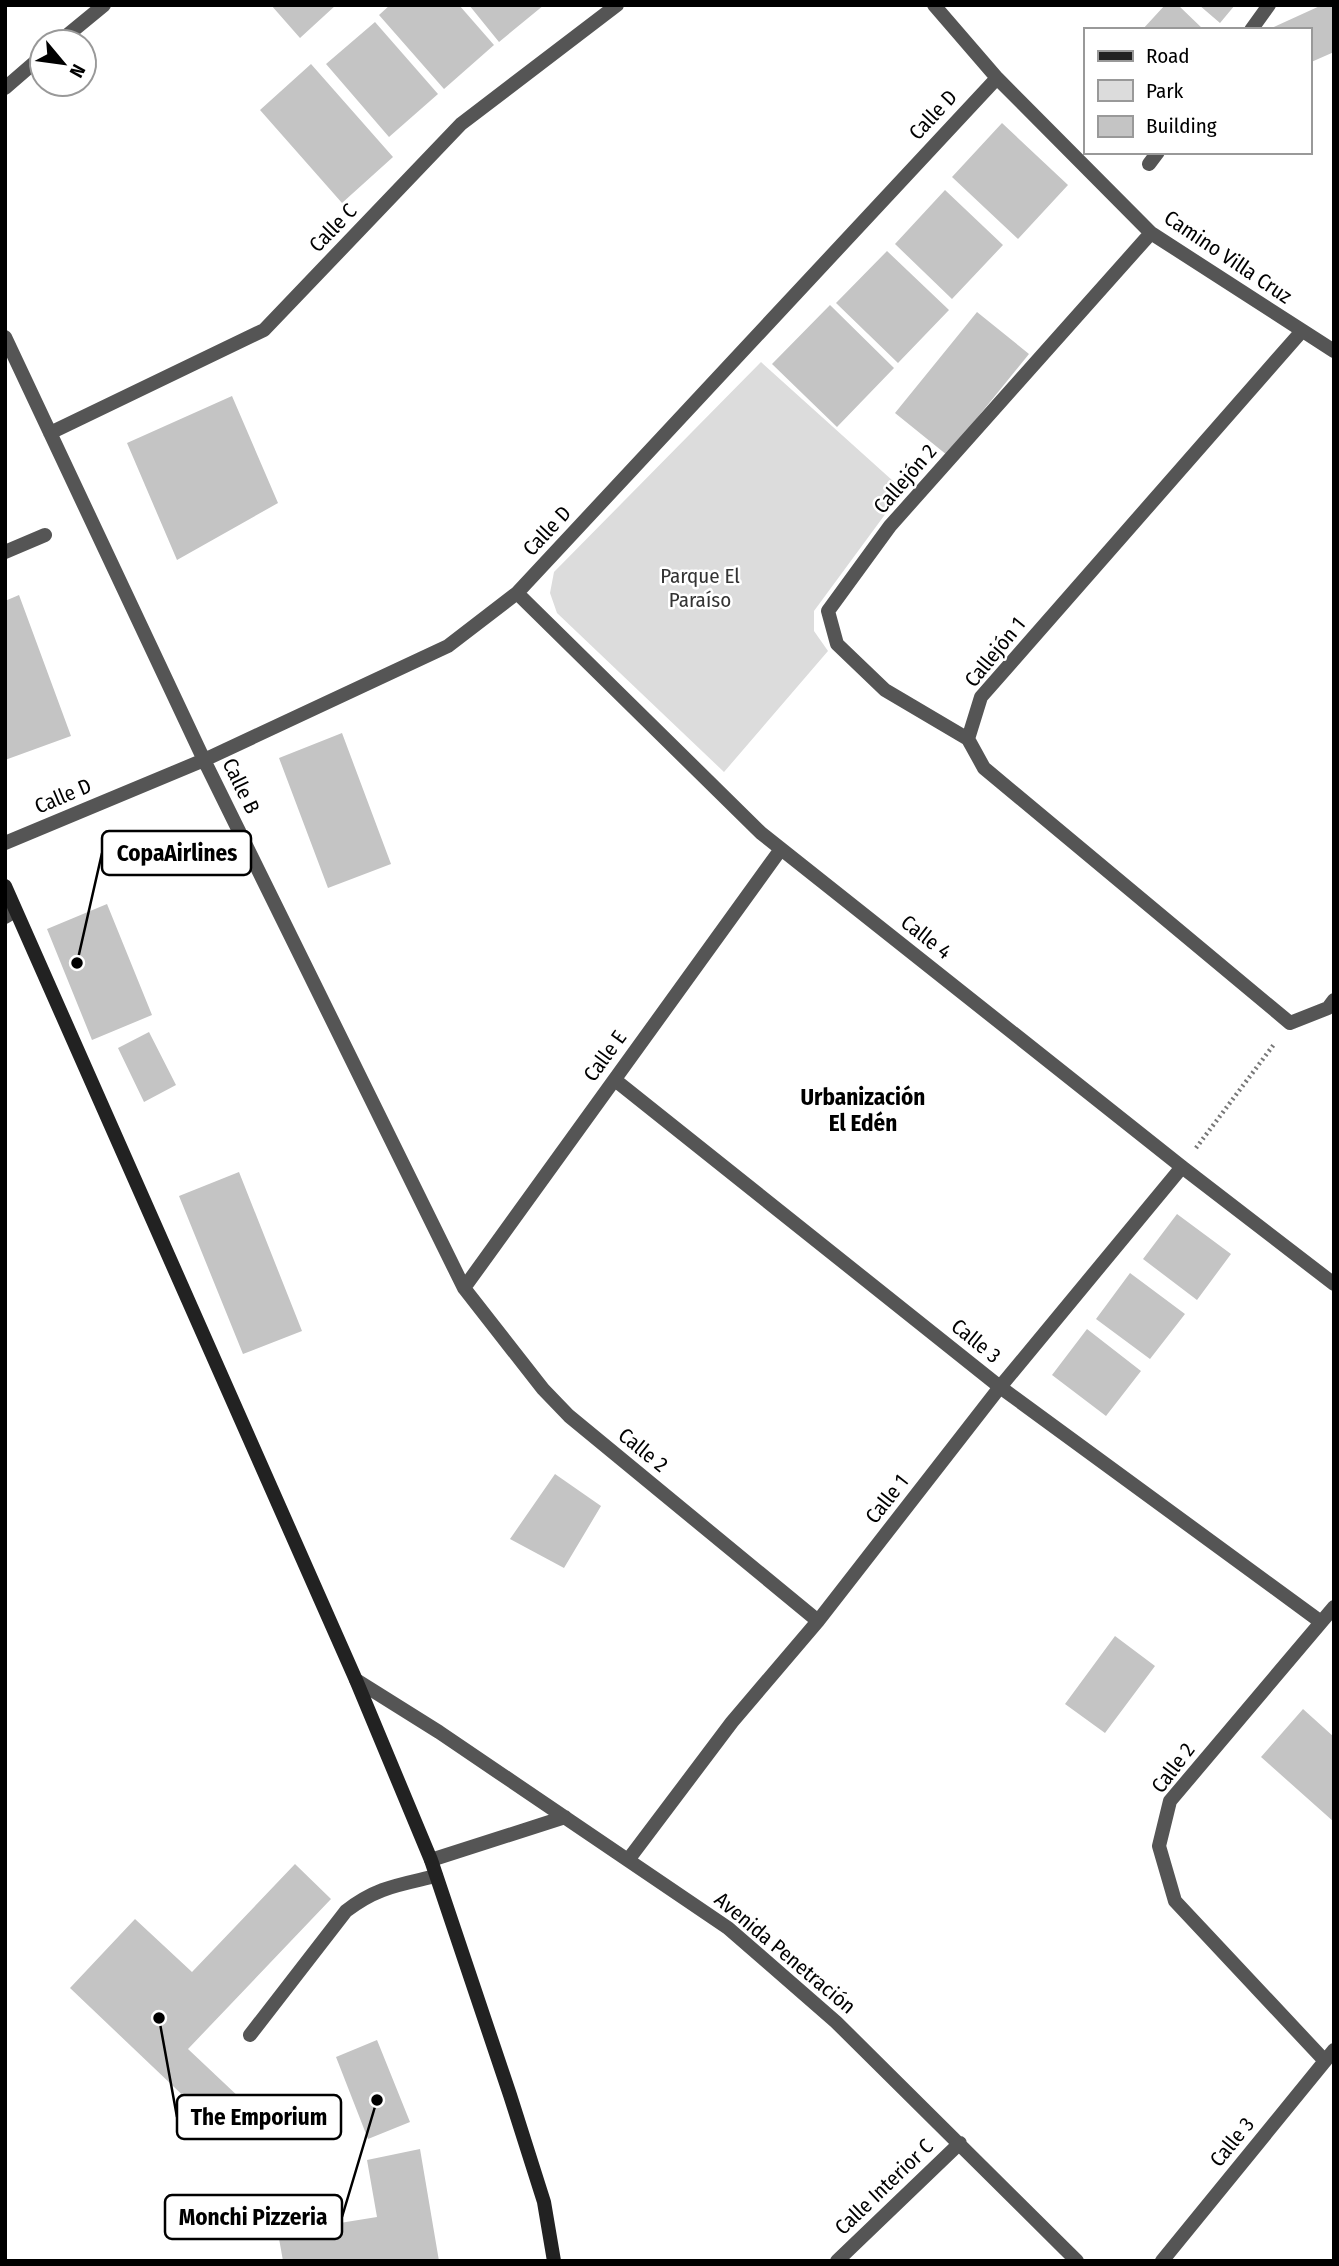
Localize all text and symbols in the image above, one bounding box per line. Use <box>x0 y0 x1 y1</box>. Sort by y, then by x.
north arrow <box>28 28 98 98</box>
legend <box>1084 28 1311 154</box>
text: Road <box>1146 43 1190 69</box>
text: N <box>65 60 90 82</box>
text: Park <box>1146 78 1184 104</box>
street label: Calle D <box>903 85 963 145</box>
text: Building <box>1146 113 1217 139</box>
street label: Calle C <box>304 198 363 258</box>
street label: Camino Villa Cruz <box>1159 205 1297 309</box>
street label: Callejón 2 <box>868 439 942 519</box>
street label: Calle D <box>517 501 577 561</box>
park label: Parque El Paraíso <box>660 563 740 613</box>
street label: Callejón 1 <box>959 612 1031 692</box>
street label: Calle B <box>217 754 265 818</box>
street label: Calle D <box>31 773 95 819</box>
callout: CopaAirlines <box>102 831 251 875</box>
text: CopaAirlines <box>117 839 237 867</box>
street label: Calle 4 <box>896 909 956 965</box>
street label: Calle E <box>578 1025 632 1087</box>
district label: Urbanización El Edén <box>801 1083 925 1137</box>
street label: Calle 3 <box>946 1313 1006 1369</box>
street label: Calle 2 <box>613 1422 673 1478</box>
street label: Calle 1 <box>860 1469 914 1529</box>
street label: Calle 2 <box>1146 1738 1200 1798</box>
street label: Avenida Penetración <box>709 1887 861 2019</box>
callout: The Emporium <box>177 2095 341 2139</box>
text: The Emporium <box>191 2103 327 2131</box>
street label: Calle 3 <box>1204 2112 1260 2172</box>
street label: Calle Interior C <box>829 2133 939 2240</box>
callout: Monchi Pizzeria <box>165 2195 342 2239</box>
text: Monchi Pizzeria <box>179 2203 327 2231</box>

